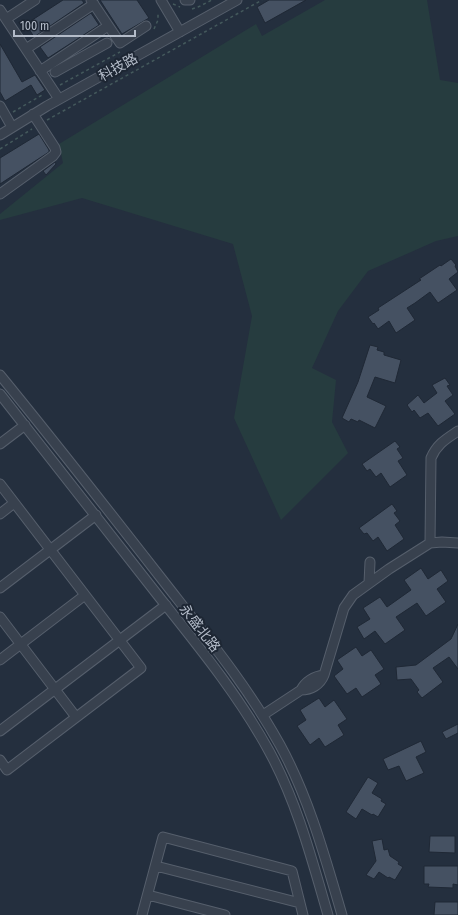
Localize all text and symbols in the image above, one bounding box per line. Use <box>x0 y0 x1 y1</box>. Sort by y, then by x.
scale bar <box>14 12 135 38</box>
text: 100 m <box>20 19 49 33</box>
street label: 科技路 <box>96 50 141 85</box>
street label: 永盛北路 <box>176 601 224 656</box>

